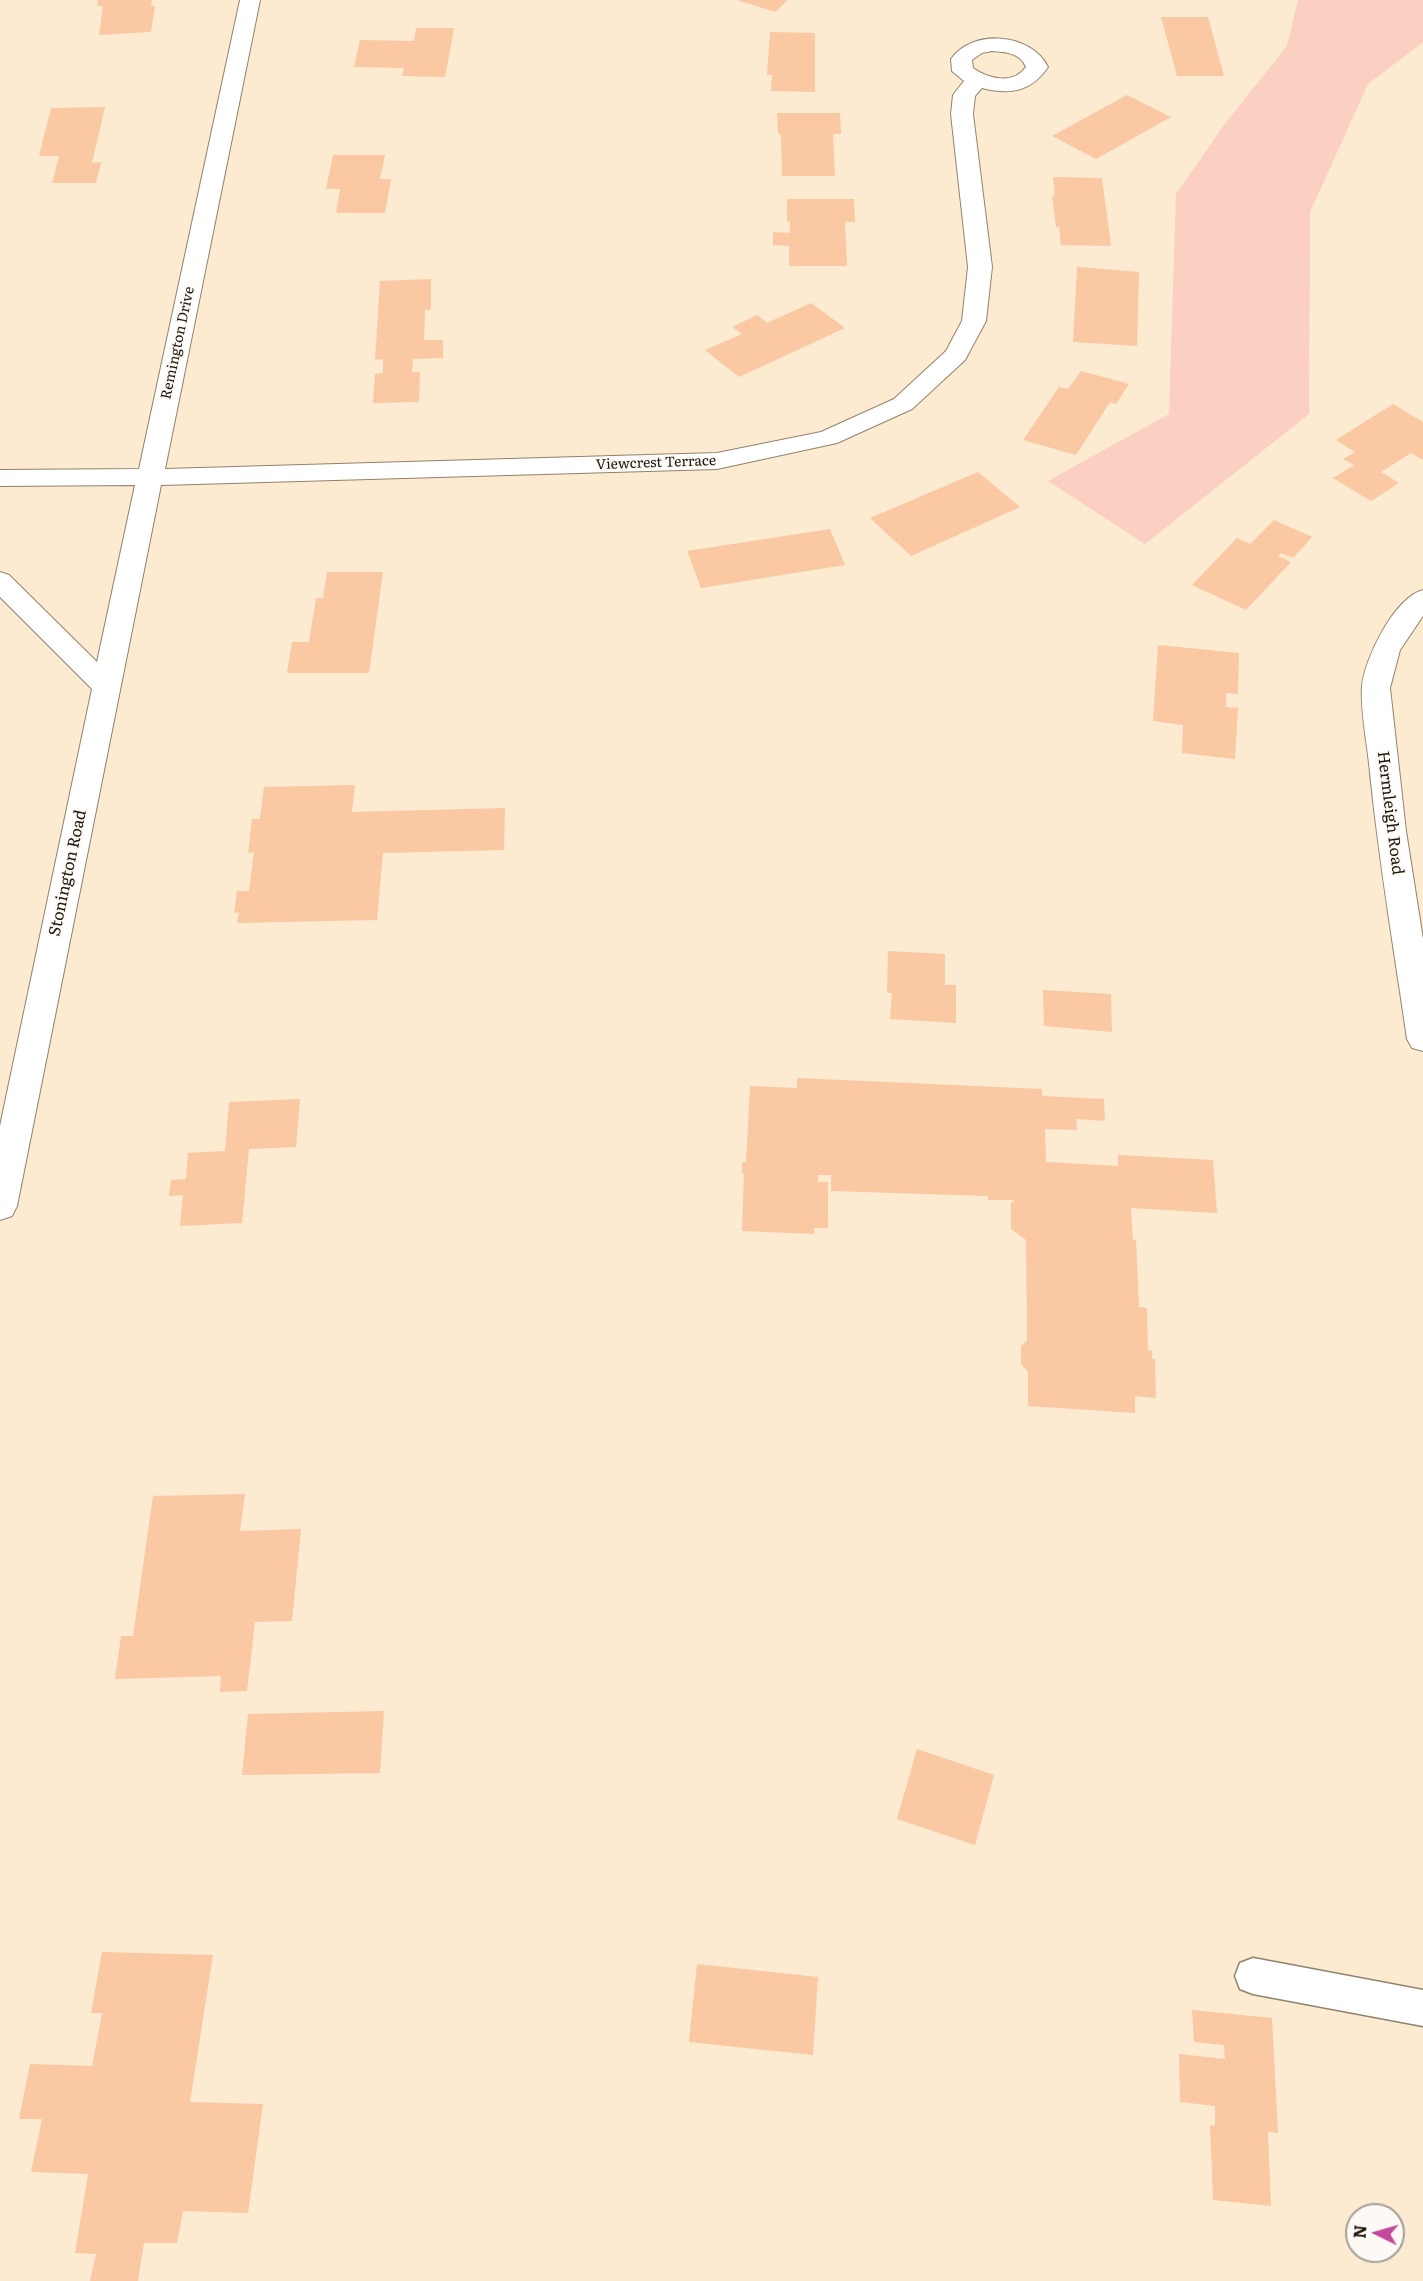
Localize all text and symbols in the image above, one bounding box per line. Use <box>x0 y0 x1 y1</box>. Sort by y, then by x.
street label: Remington Drive <box>158 285 198 401</box>
street label: Viewcrest Terrace <box>596 453 716 473</box>
street label: Hermleigh Road <box>1373 750 1407 876</box>
street label: Stonington Road <box>45 808 91 938</box>
north arrow <box>1345 2203 1405 2263</box>
text: N <box>1347 2224 1372 2239</box>

